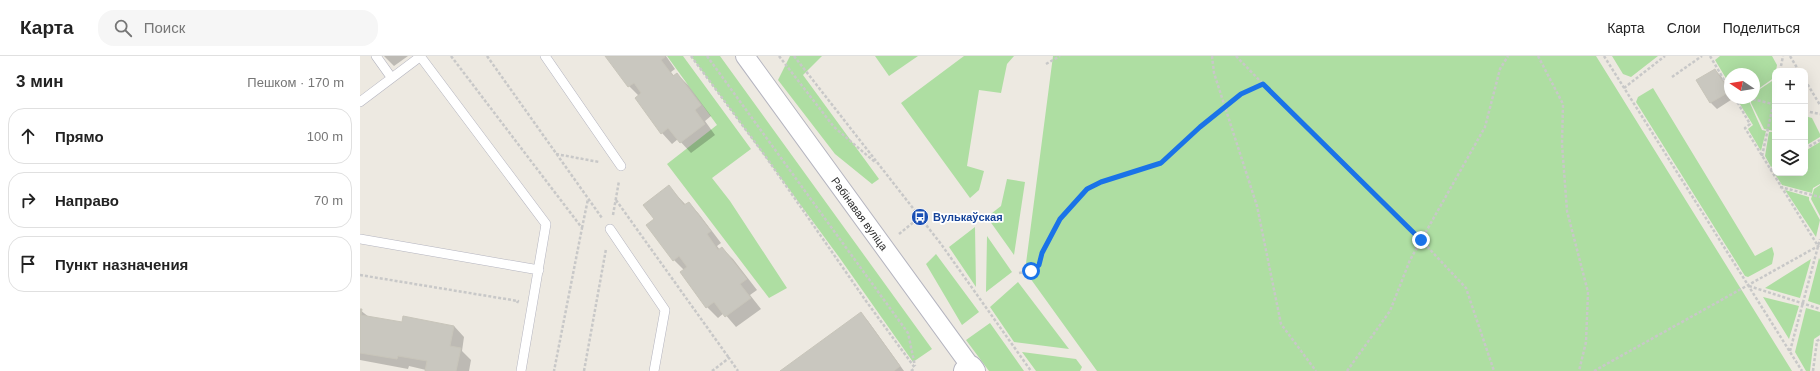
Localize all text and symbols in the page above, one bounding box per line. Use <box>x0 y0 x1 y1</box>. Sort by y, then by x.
search box <box>98 10 378 46</box>
text: Карта <box>20 17 74 38</box>
icon: search <box>112 17 134 39</box>
text: Поиск <box>144 19 185 36</box>
text: Карта <box>1607 20 1645 36</box>
text: Слои <box>1667 20 1701 36</box>
text: Поделиться <box>1723 20 1800 36</box>
north arrow <box>1724 68 1760 104</box>
map controls <box>1772 68 1808 176</box>
button: + <box>1772 68 1808 104</box>
text: 3 мин <box>16 72 63 91</box>
text: Пешком · 170 m <box>247 75 344 90</box>
button: − <box>1772 104 1808 140</box>
icon: ahead <box>17 125 39 147</box>
text: Прямо <box>55 128 104 145</box>
text: 100 m <box>307 129 343 144</box>
button: layers <box>1772 140 1808 176</box>
street label: Рабінавая вуліца <box>829 175 891 253</box>
icon: right <box>17 189 39 211</box>
text: Направо <box>55 192 119 209</box>
text: 70 m <box>314 193 343 208</box>
bus stop icon: Вулькаўская <box>910 207 930 227</box>
place label: Вулькаўская <box>933 211 1003 223</box>
route end <box>1412 231 1430 249</box>
icon: arrive <box>17 253 39 275</box>
text: Пункт назначения <box>55 256 188 273</box>
route start <box>1022 262 1040 280</box>

